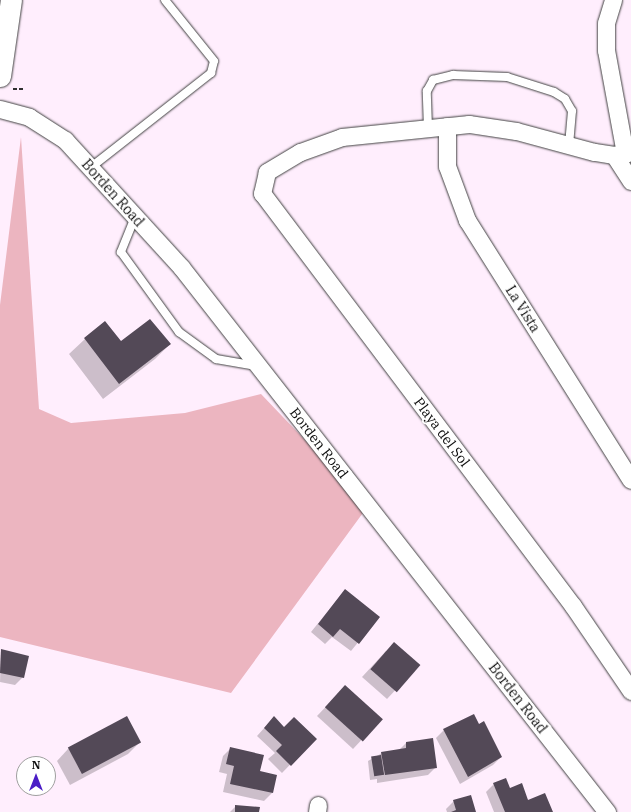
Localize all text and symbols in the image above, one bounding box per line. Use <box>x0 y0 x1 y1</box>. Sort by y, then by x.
street label: Borden Road <box>78 156 148 230</box>
street label: La Vista <box>502 283 544 335</box>
street label: Playa del Sol <box>410 394 474 470</box>
street label: Borden Road <box>286 404 352 482</box>
street label: Borden Road <box>485 659 551 737</box>
north arrow <box>16 756 56 796</box>
text: N <box>32 758 40 772</box>

